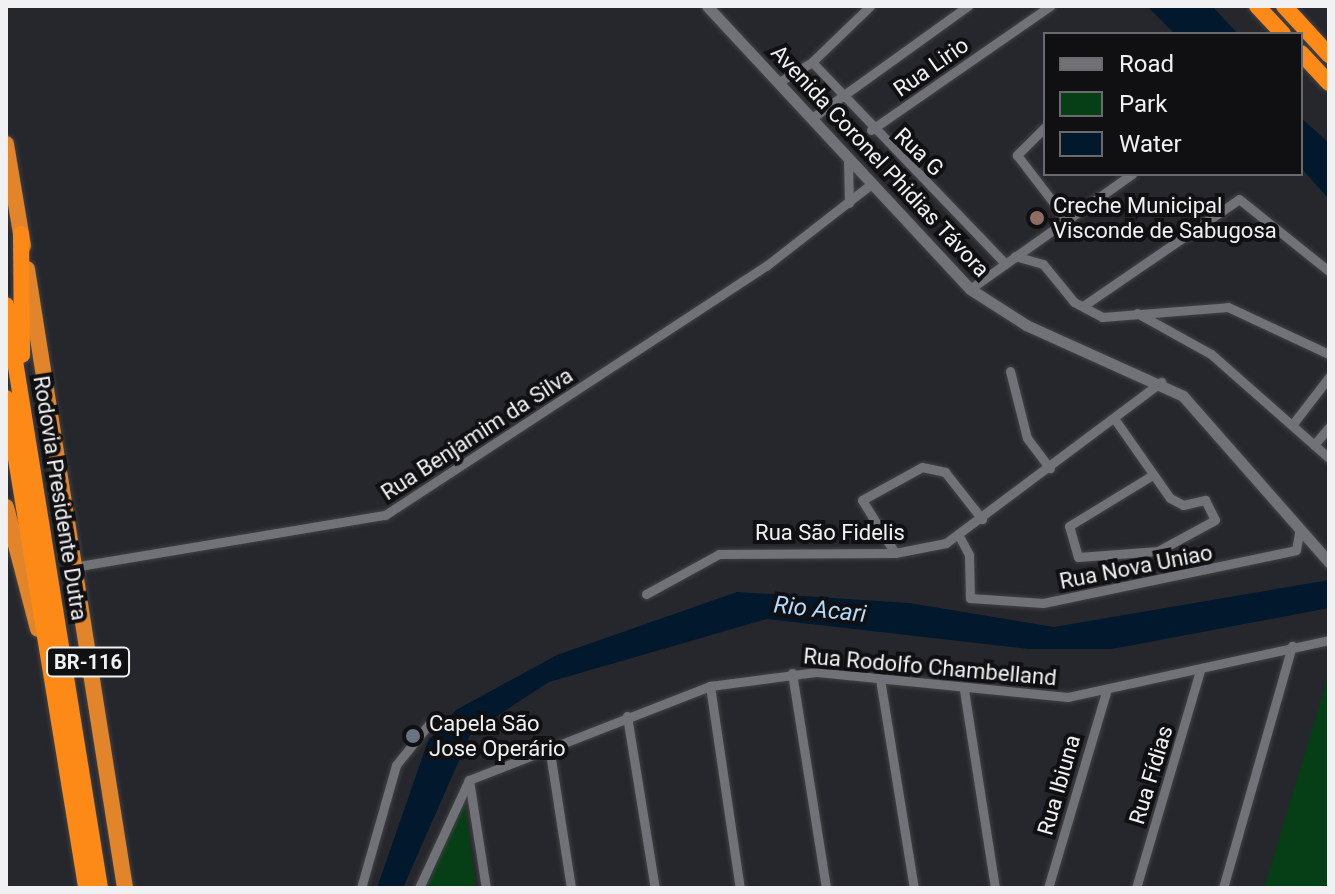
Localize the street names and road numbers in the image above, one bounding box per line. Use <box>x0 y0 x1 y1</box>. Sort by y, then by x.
street label: Rua Lirio <box>888 32 974 102</box>
street label: Avenida Coronel Phidias Távora <box>765 39 995 283</box>
street label: Rua G <box>889 122 949 182</box>
street label: Rua Benjamim da Silva <box>376 362 578 506</box>
street label: Rodovia Presidente Dutra <box>28 374 92 622</box>
street label: Rua São Fidelis <box>755 520 905 546</box>
street label: Rua Nova Uniao <box>1057 539 1215 595</box>
street label: Rua Rodolfo Chambelland <box>802 643 1058 691</box>
road number: BR-116 <box>46 646 130 678</box>
street label: Rua Fídias <box>1123 722 1179 828</box>
street label: Rua Ibiuna <box>1032 732 1086 838</box>

